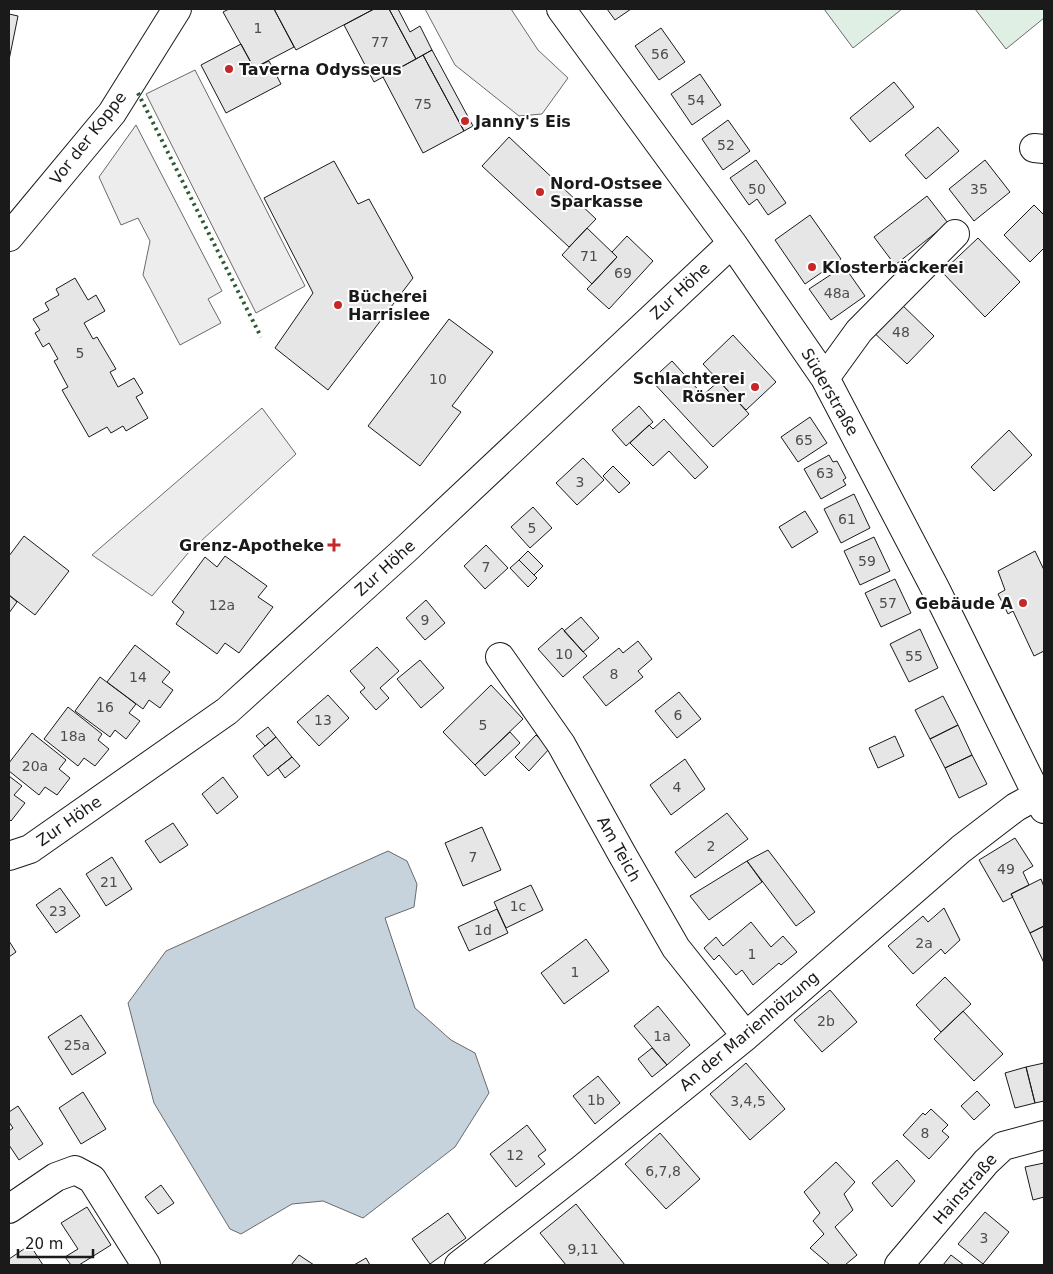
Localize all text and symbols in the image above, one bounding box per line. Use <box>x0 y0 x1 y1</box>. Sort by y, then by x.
house number: 1 <box>254 20 262 36</box>
house number: 77 <box>371 34 389 50</box>
house number: 56 <box>651 46 669 62</box>
place label: Taverna Odysseus <box>239 60 402 79</box>
marker: Taverna Odysseus <box>223 63 235 75</box>
street label: Vor der Koppe <box>46 88 130 188</box>
house number: 54 <box>687 92 705 108</box>
house number: 75 <box>414 96 432 112</box>
place label: Janny's Eis <box>474 112 571 131</box>
marker: Janny's Eis <box>459 115 471 127</box>
house number: 52 <box>717 137 735 153</box>
place label: Nord-Ostsee Sparkasse <box>550 174 663 211</box>
house number: 50 <box>748 181 766 197</box>
house number: 35 <box>970 181 988 197</box>
marker: Nord-Ostsee Sparkasse <box>534 186 546 198</box>
house number: 71 <box>580 248 598 264</box>
place label: Klosterbäckerei <box>822 258 964 277</box>
street label: Zur Höhe <box>646 259 714 323</box>
marker: Klosterbäckerei <box>806 261 818 273</box>
house number: 69 <box>614 265 632 281</box>
house number: 48a <box>824 285 850 301</box>
place label: Bücherei Harrislee <box>348 287 430 324</box>
marker: Bücherei Harrislee <box>332 299 344 311</box>
house number: 48 <box>892 324 910 340</box>
house number: 5 <box>76 345 84 361</box>
street label: Süderstraße <box>797 345 863 439</box>
place label: Schlachterei Rösner <box>633 369 745 406</box>
house number: 10 <box>429 371 447 387</box>
marker: Schlachterei Rösner <box>749 381 761 393</box>
house number: 65 <box>795 432 813 448</box>
house number: 63 <box>816 465 834 481</box>
house number: 3 <box>576 474 584 490</box>
house number: 61 <box>838 511 856 527</box>
house number: 5 <box>528 520 536 536</box>
place label: Grenz-Apotheke <box>179 536 324 555</box>
street label: Zur Höhe <box>351 536 419 600</box>
marker: Grenz-Apotheke <box>328 539 340 551</box>
house number: 59 <box>858 553 876 569</box>
house number: 7 <box>482 559 490 575</box>
place label: Gebäude A <box>915 594 1014 613</box>
house number: 57 <box>879 595 897 611</box>
house number: 12a <box>209 597 235 613</box>
marker: Gebäude A <box>1017 597 1029 609</box>
house number: 9 <box>421 612 429 628</box>
house number: 10 <box>555 646 573 662</box>
house number: 55 <box>905 648 923 664</box>
house number: 8 <box>610 666 618 682</box>
house number: 14 <box>129 669 147 685</box>
house number: 16 <box>96 699 114 715</box>
house number: 6 <box>674 707 683 723</box>
house number: 13 <box>314 712 332 728</box>
house number: 5 <box>479 717 487 733</box>
house number: 18a <box>60 728 86 744</box>
house number: 20a <box>22 758 48 774</box>
house number: 4 <box>673 779 682 795</box>
street label: Zur Höhe <box>33 792 105 850</box>
street label: Am Teich <box>593 813 645 885</box>
house number: 2 <box>707 838 715 854</box>
house number: 7 <box>469 849 477 865</box>
house number: 49 <box>997 861 1015 877</box>
house number: 21 <box>100 874 118 890</box>
house number: 1c <box>510 898 526 914</box>
house number: 23 <box>49 903 67 919</box>
house number: 1d <box>474 922 492 938</box>
house number: 2a <box>915 935 933 951</box>
house number: 1 <box>748 946 756 962</box>
house number: 1 <box>571 964 579 980</box>
street label: An der Marienhölzung <box>676 967 822 1095</box>
house number: 2b <box>817 1013 835 1029</box>
house number: 1a <box>653 1028 671 1044</box>
house number: 25a <box>64 1037 90 1053</box>
house number: 1b <box>587 1092 605 1108</box>
house number: 3,4,5 <box>730 1093 766 1109</box>
house number: 8 <box>921 1125 929 1141</box>
house number: 12 <box>506 1147 524 1163</box>
street label: Hainstraße <box>929 1150 1001 1228</box>
house number: 6,7,8 <box>645 1163 681 1179</box>
scale bar <box>18 1226 92 1258</box>
house number: 3 <box>980 1230 988 1246</box>
text: 20 m <box>25 1235 63 1253</box>
house number: 9,11 <box>567 1241 599 1257</box>

